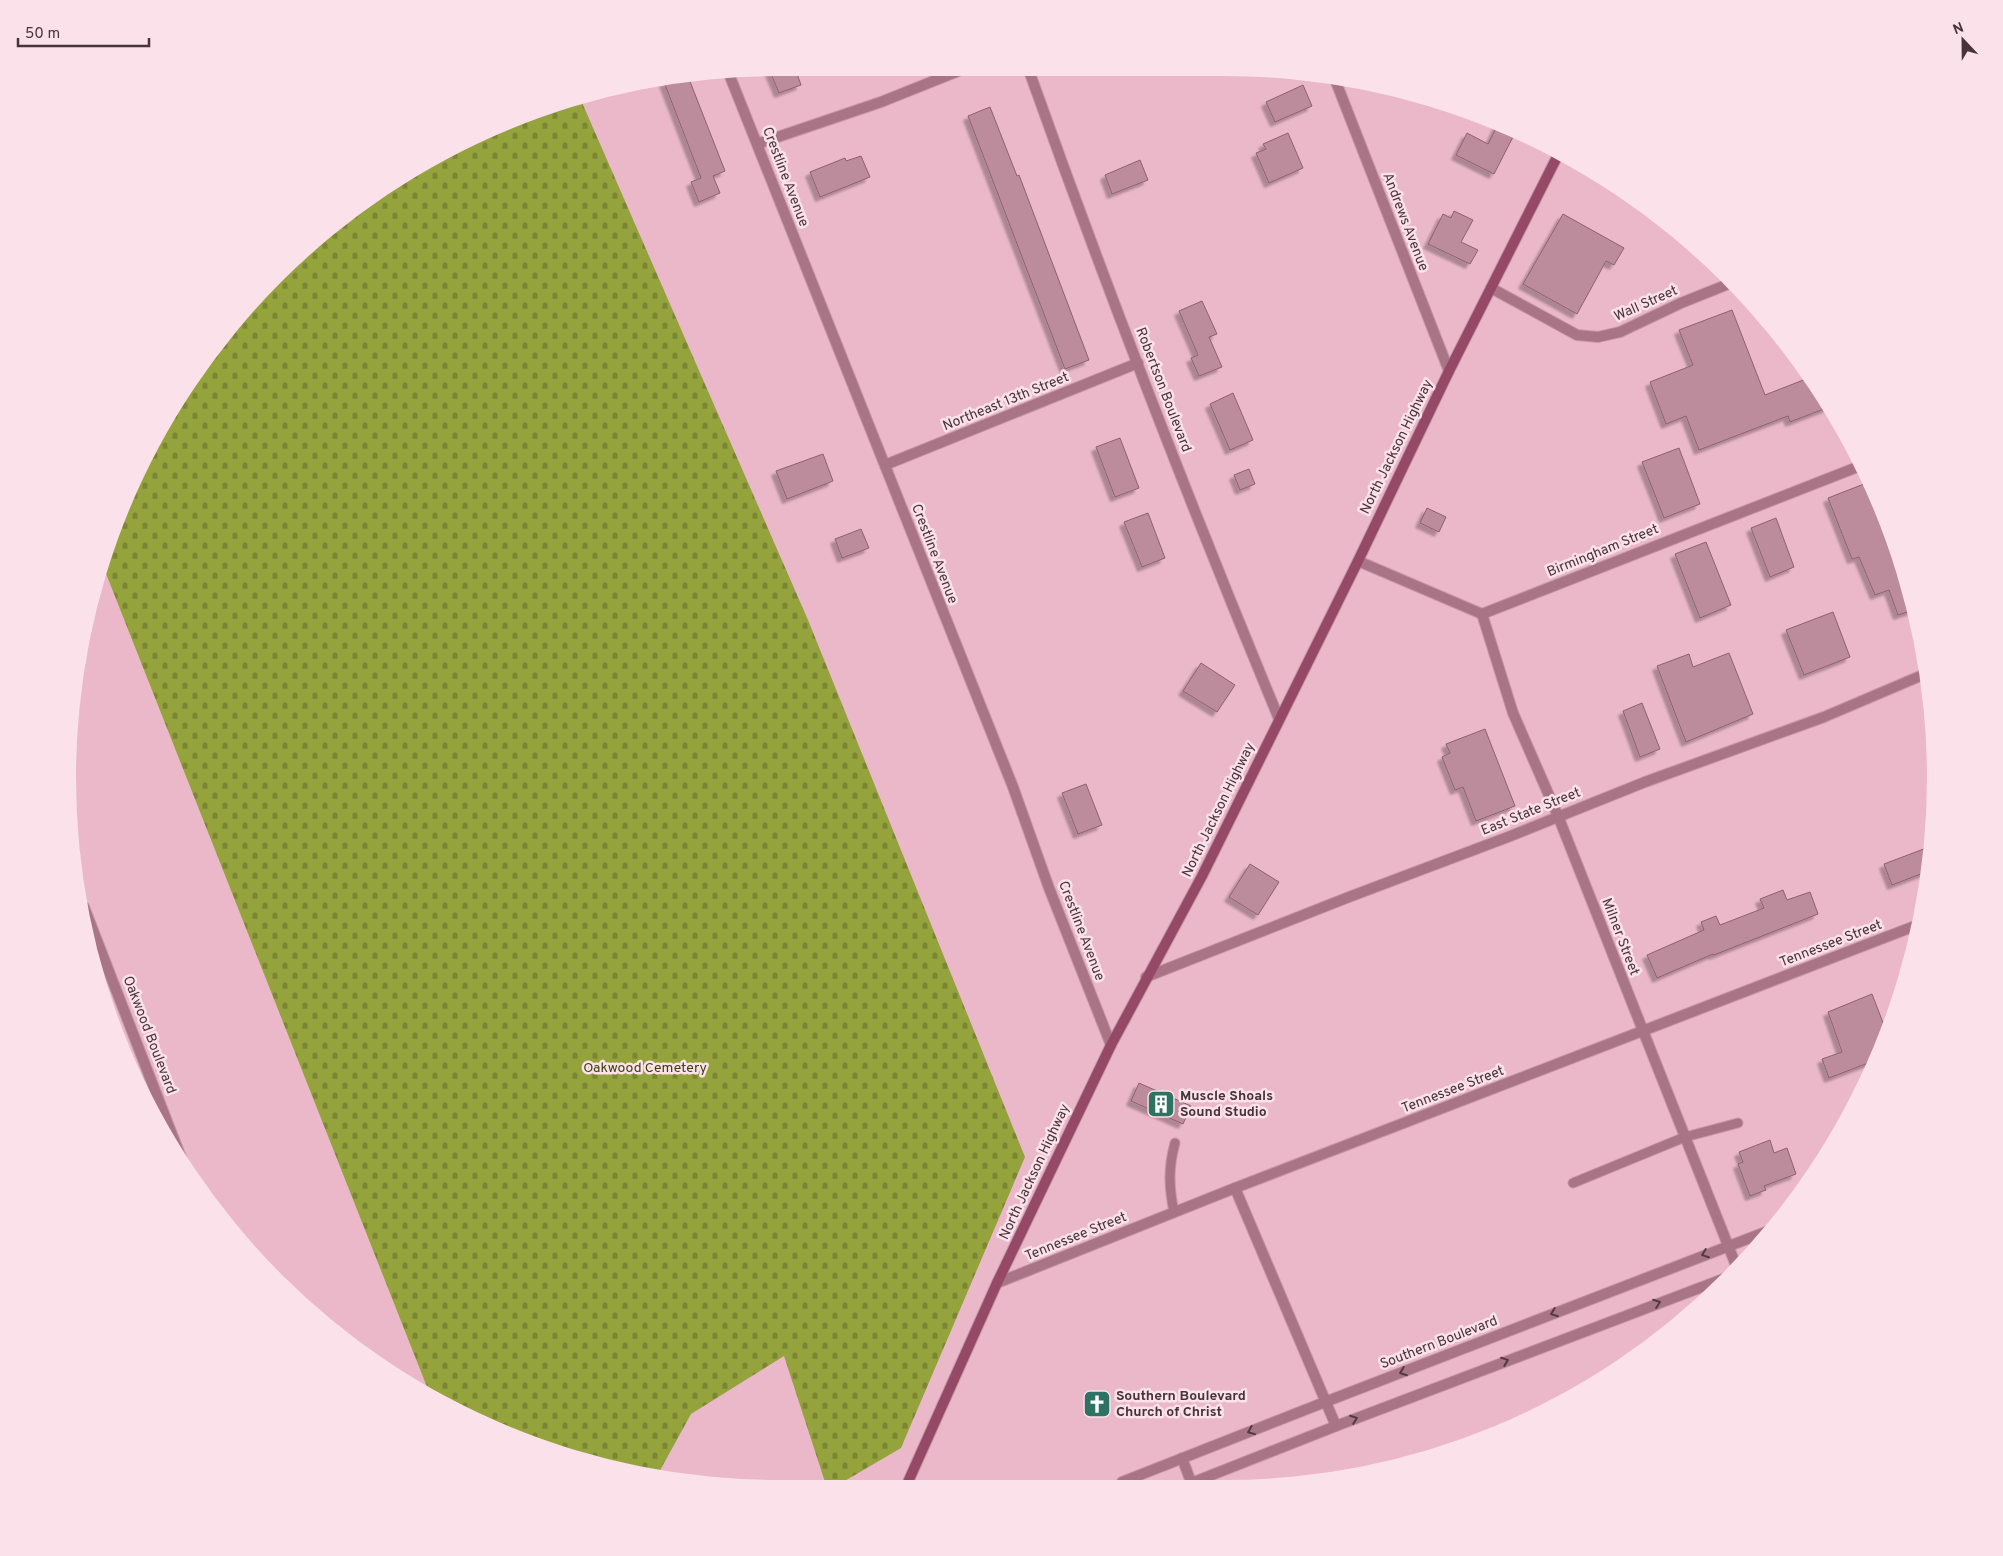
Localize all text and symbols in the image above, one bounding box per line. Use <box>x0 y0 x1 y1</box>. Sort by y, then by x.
scale bar <box>18 15 149 47</box>
north arrow <box>1938 15 1988 65</box>
text: N <box>1951 20 1967 39</box>
text: 50 m <box>25 25 60 44</box>
street label: Crestline Avenue <box>758 125 812 229</box>
street label: Andrews Avenue <box>1378 170 1432 274</box>
street label: Wall Street <box>1612 282 1680 326</box>
street label: Robertson Boulevard <box>1131 325 1195 455</box>
street label: Northeast 13th Street <box>941 369 1071 435</box>
street label: North Jackson Highway <box>1357 377 1437 517</box>
street label: Crestline Avenue <box>907 502 961 606</box>
street label: Birmingham Street <box>1545 521 1661 581</box>
street label: North Jackson Highway <box>1179 740 1259 880</box>
street label: East State Street <box>1479 784 1583 840</box>
street label: Crestline Avenue <box>1054 879 1108 983</box>
street label: Milner Street <box>1597 896 1643 978</box>
street label: Tennessee Street <box>1777 917 1885 971</box>
street label: Oakwood Boulevard <box>119 974 179 1096</box>
park label: Oakwood Cemetery <box>583 1060 707 1077</box>
street label: Tennessee Street <box>1399 1063 1507 1117</box>
place label: Muscle Shoals Sound Studio <box>1180 1088 1273 1121</box>
building icon: Muscle Shoals Sound Studio <box>1146 1089 1176 1119</box>
street label: North Jackson Highway <box>996 1101 1074 1243</box>
street label: Tennessee Street <box>1023 1209 1129 1265</box>
one-way arrow <box>1702 1248 1710 1258</box>
one-way arrow <box>1652 1299 1661 1309</box>
one-way arrow <box>1550 1307 1559 1317</box>
street label: Southern Boulevard <box>1378 1313 1500 1373</box>
one-way arrow <box>1501 1357 1509 1367</box>
one-way arrow <box>1399 1366 1407 1376</box>
place label: Southern Boulevard Church of Christ <box>1116 1388 1246 1421</box>
church icon: Southern Boulevard Church of Christ <box>1082 1389 1112 1419</box>
one-way arrow <box>1349 1415 1357 1425</box>
one-way arrow <box>1247 1425 1256 1435</box>

